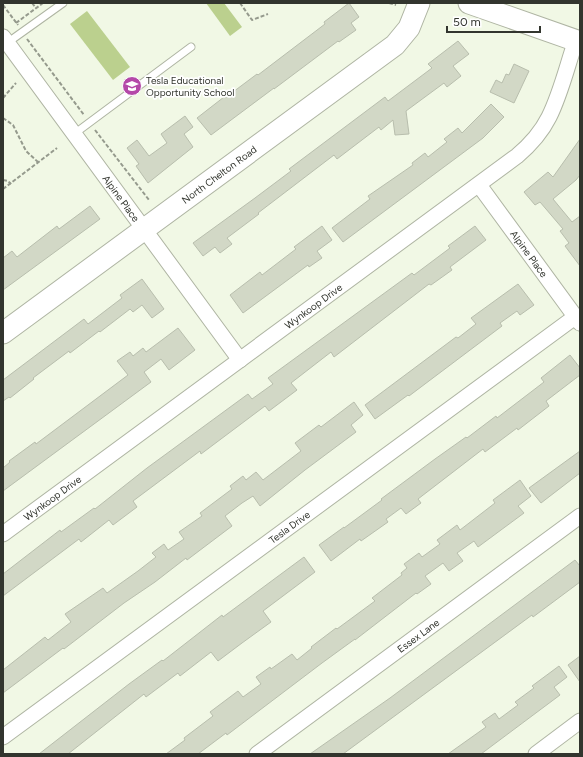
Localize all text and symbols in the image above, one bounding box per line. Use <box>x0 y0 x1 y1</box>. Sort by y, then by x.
scale bar <box>447 8 540 34</box>
text: 50 m <box>453 15 481 29</box>
place label: Tesla Educational Opportunity School <box>146 74 234 99</box>
school or university icon: Tesla Educational Opportunity School <box>121 75 143 97</box>
street label: North Chelton Road <box>179 142 259 206</box>
street label: Alpine Place <box>100 172 143 225</box>
street label: Alpine Place <box>508 228 551 280</box>
street label: Wynkoop Drive <box>282 280 345 331</box>
street label: Wynkoop Drive <box>21 472 84 523</box>
street label: Tesla Drive <box>266 507 313 546</box>
street label: Essex Lane <box>394 615 442 655</box>

